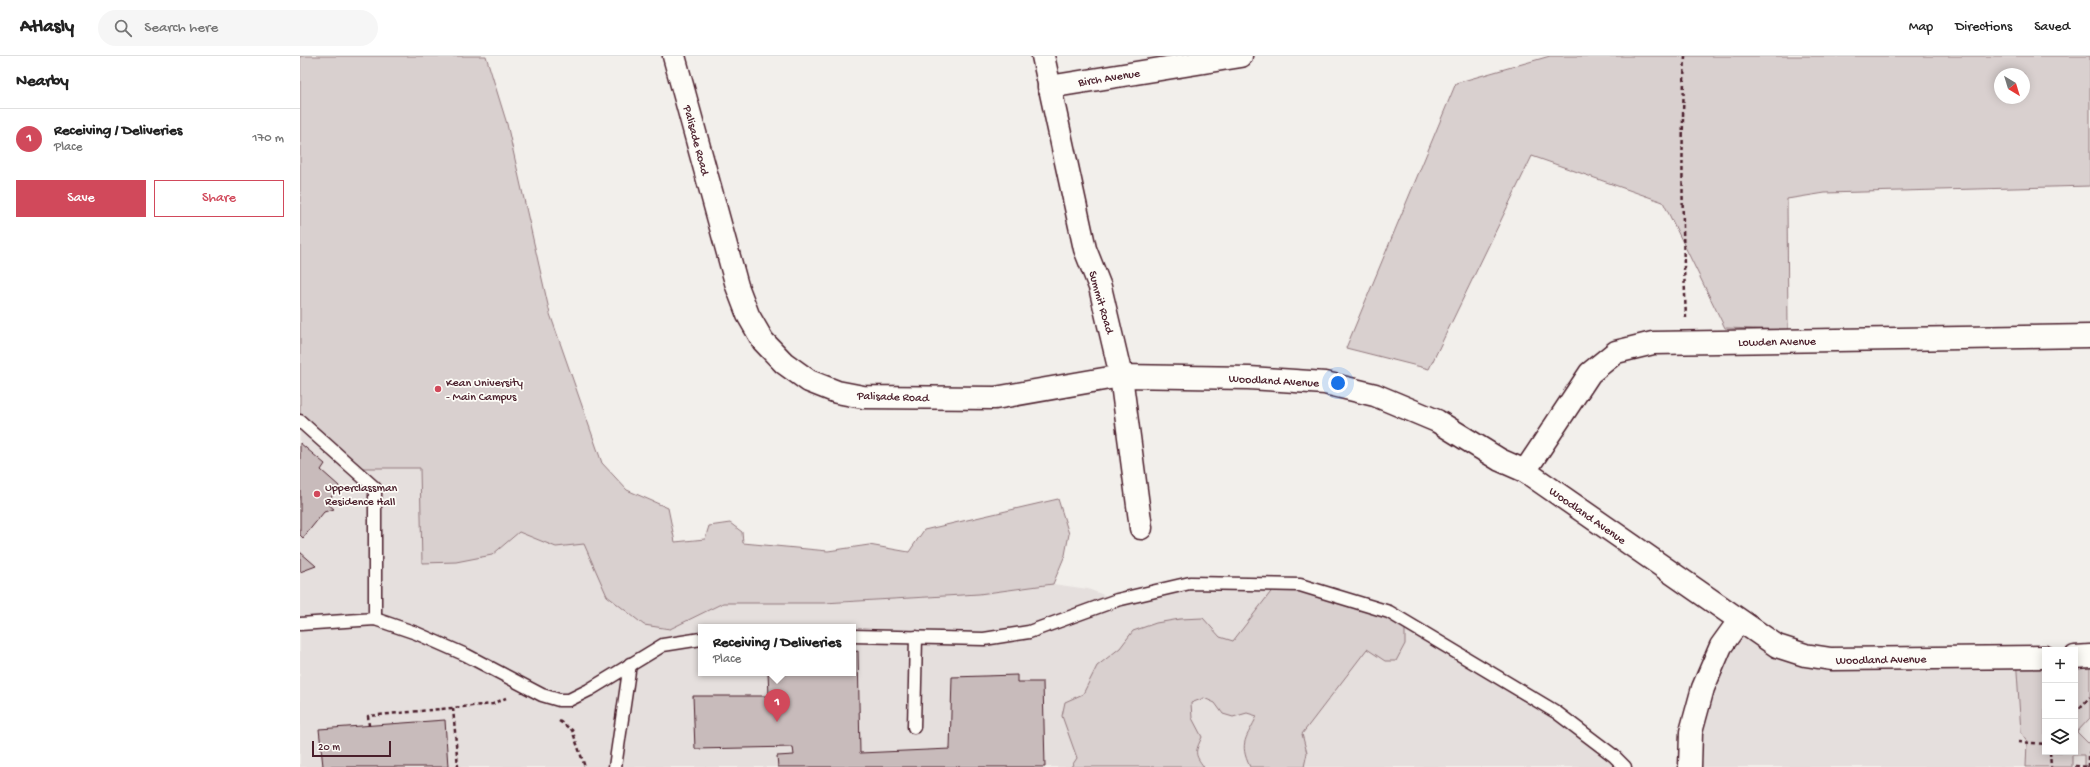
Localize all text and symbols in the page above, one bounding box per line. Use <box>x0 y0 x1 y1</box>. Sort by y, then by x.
search box <box>98 10 378 46</box>
text: Atlasly <box>20 16 74 39</box>
icon: search <box>112 17 134 39</box>
text: Search here <box>144 19 218 37</box>
text: Map <box>1909 19 1933 36</box>
text: Directions <box>1955 19 2012 36</box>
text: Saved <box>2034 19 2070 36</box>
street label: Birch Avenue <box>1076 67 1142 91</box>
north arrow <box>1994 68 2030 104</box>
text: Nearby <box>16 72 69 92</box>
street label: Palisade Road <box>679 103 711 178</box>
text: Receiving / Deliveries <box>54 122 182 140</box>
text: 1 <box>26 131 32 146</box>
text: 170 m <box>252 131 284 146</box>
text: Place <box>54 140 82 155</box>
button: Save <box>16 180 146 217</box>
button: Share <box>154 180 284 217</box>
street label: Summit Road <box>1084 269 1116 337</box>
street label: Lowden Avenue <box>1738 335 1817 351</box>
street label: Woodland Avenue <box>1228 373 1320 391</box>
your location <box>1328 373 1348 393</box>
place label: Kean University - Main Campus <box>446 377 523 405</box>
marker: Kean University - Main Campus <box>433 384 443 394</box>
street label: Palisade Road <box>856 390 930 406</box>
place label: Upperclassman Residence Hall <box>325 482 398 510</box>
street label: Woodland Avenue <box>1546 485 1629 549</box>
marker: Upperclassman Residence Hall <box>312 489 322 499</box>
popup <box>698 624 856 676</box>
text: Receiving / Deliveries <box>713 634 841 652</box>
map controls <box>2042 647 2078 755</box>
button: + <box>2042 647 2078 683</box>
text: Place <box>713 652 741 667</box>
street label: Woodland Avenue <box>1836 653 1927 669</box>
button: − <box>2042 683 2078 719</box>
pin: 1 <box>764 689 790 722</box>
button: layers <box>2042 719 2078 755</box>
scale bar <box>312 739 391 758</box>
text: 20 m <box>318 742 340 754</box>

